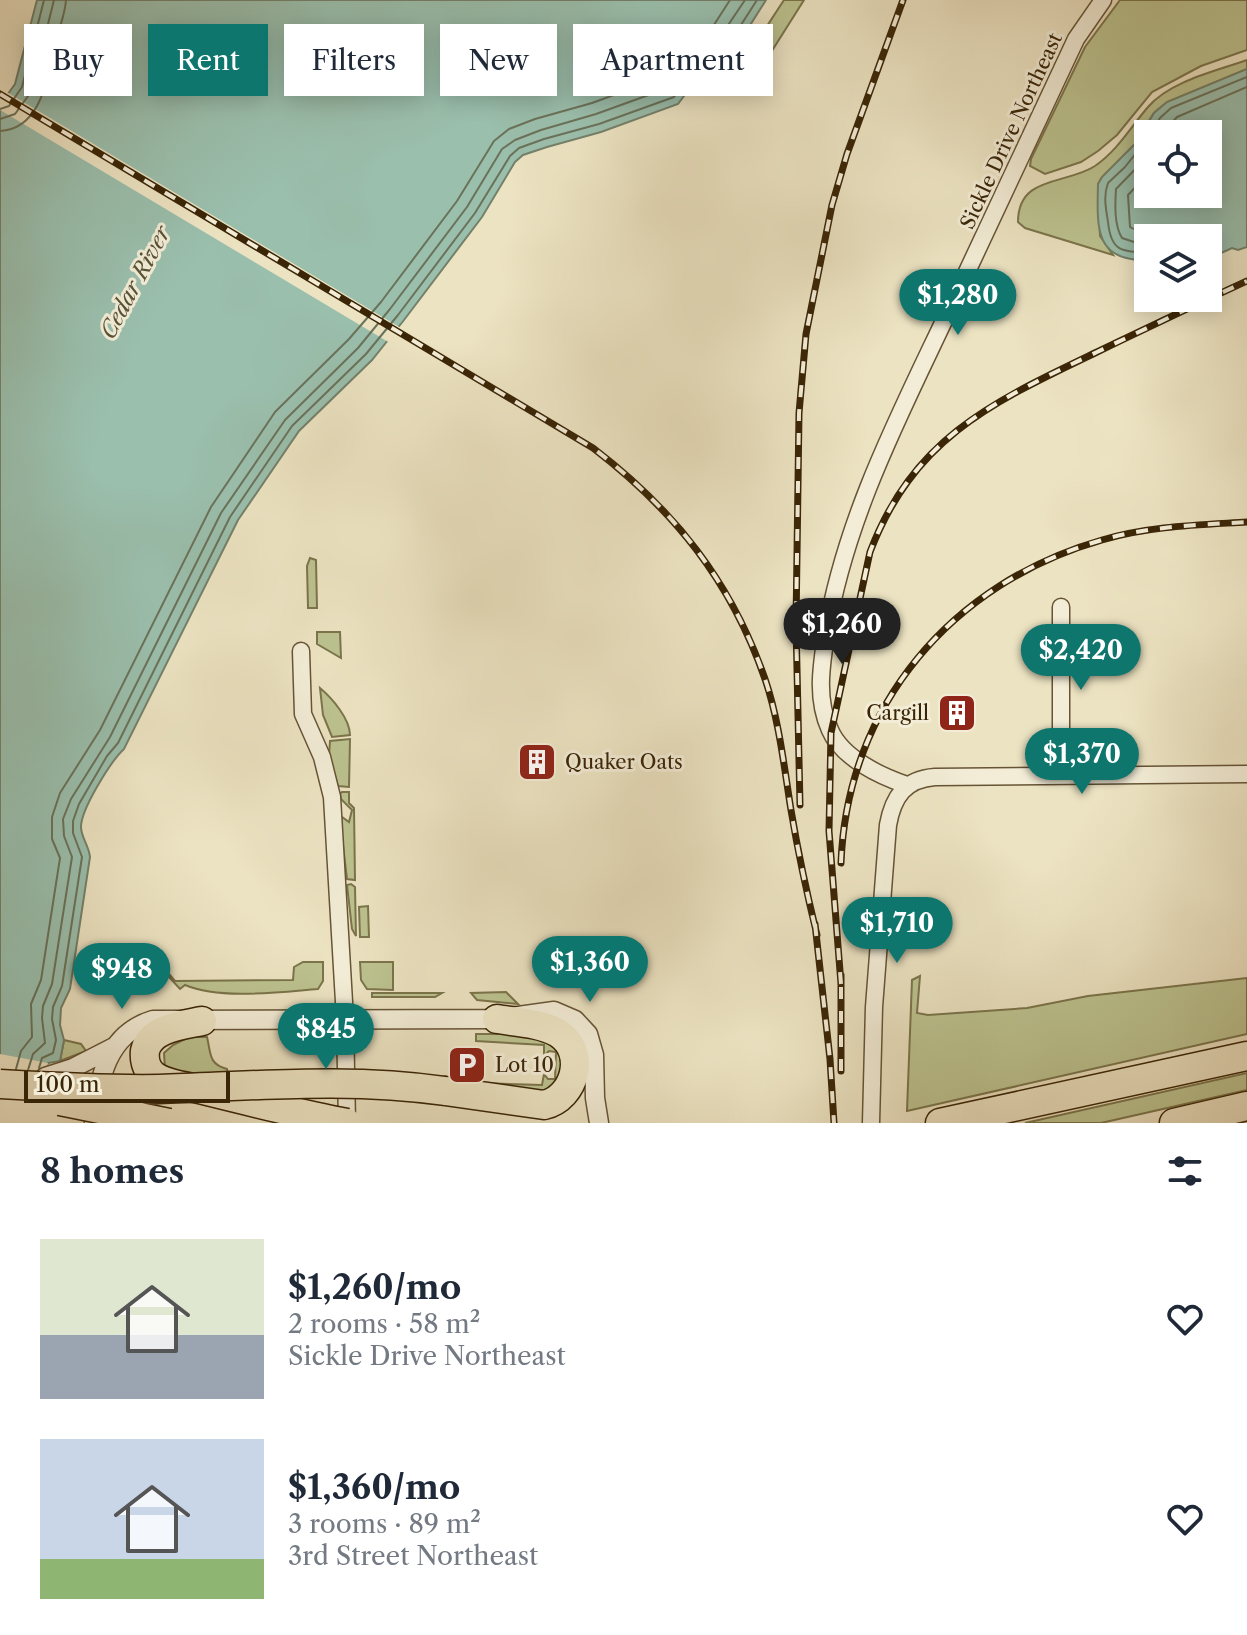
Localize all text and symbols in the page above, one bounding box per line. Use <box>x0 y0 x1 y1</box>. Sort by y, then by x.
chip: Buy <box>24 24 132 96</box>
chip: Rent <box>148 24 268 96</box>
chip: Filters <box>284 24 424 96</box>
chip: New <box>440 24 557 96</box>
chip: Apartment <box>573 24 773 96</box>
street label: Sickle Drive Northeast <box>955 29 1067 233</box>
map controls <box>1134 120 1222 312</box>
button: locate <box>1134 120 1222 208</box>
water label: Cedar River <box>94 220 177 343</box>
button: layers <box>1134 224 1222 312</box>
pin: $1,280 <box>893 269 1023 337</box>
text: $1,280 <box>917 279 999 311</box>
pin: $1,260 <box>777 598 907 666</box>
text: $1,260 <box>802 608 882 640</box>
pin: $2,420 <box>1016 624 1146 692</box>
text: $2,420 <box>1039 634 1123 666</box>
building icon: Cargill <box>936 692 978 734</box>
place label: Cargill <box>866 701 929 725</box>
pin: $1,370 <box>1017 728 1147 796</box>
text: $1,370 <box>1043 738 1121 770</box>
building icon: Quaker Oats <box>516 741 558 783</box>
place label: Quaker Oats <box>565 750 683 774</box>
pin: $1,710 <box>832 897 962 965</box>
text: $1,710 <box>860 907 934 939</box>
pin: $1,360 <box>525 936 655 1004</box>
pin: $948 <box>75 943 169 1011</box>
text: $1,360 <box>550 946 630 978</box>
text: $948 <box>91 953 153 985</box>
pin: $845 <box>279 1003 373 1071</box>
text: $845 <box>296 1013 356 1045</box>
parking icon: Lot 10 <box>446 1044 488 1086</box>
place label: Lot 10 <box>495 1053 554 1077</box>
scale bar <box>24 1067 230 1103</box>
text: 100 m <box>36 1071 99 1098</box>
icon: filters <box>1163 1149 1207 1193</box>
text: 8 homes <box>40 1150 184 1192</box>
text: $1,260/mo <box>288 1266 461 1308</box>
icon: home <box>104 1271 200 1367</box>
icon: heart <box>1163 1297 1207 1341</box>
text: 2 rooms · 58 m² <box>288 1308 480 1340</box>
text: Sickle Drive Northeast <box>288 1340 566 1372</box>
text: $1,360/mo <box>288 1466 460 1508</box>
icon: home <box>104 1471 200 1567</box>
icon: heart <box>1163 1497 1207 1541</box>
text: 3 rooms · 89 m² <box>288 1508 481 1540</box>
text: 3rd Street Northeast <box>288 1540 538 1572</box>

